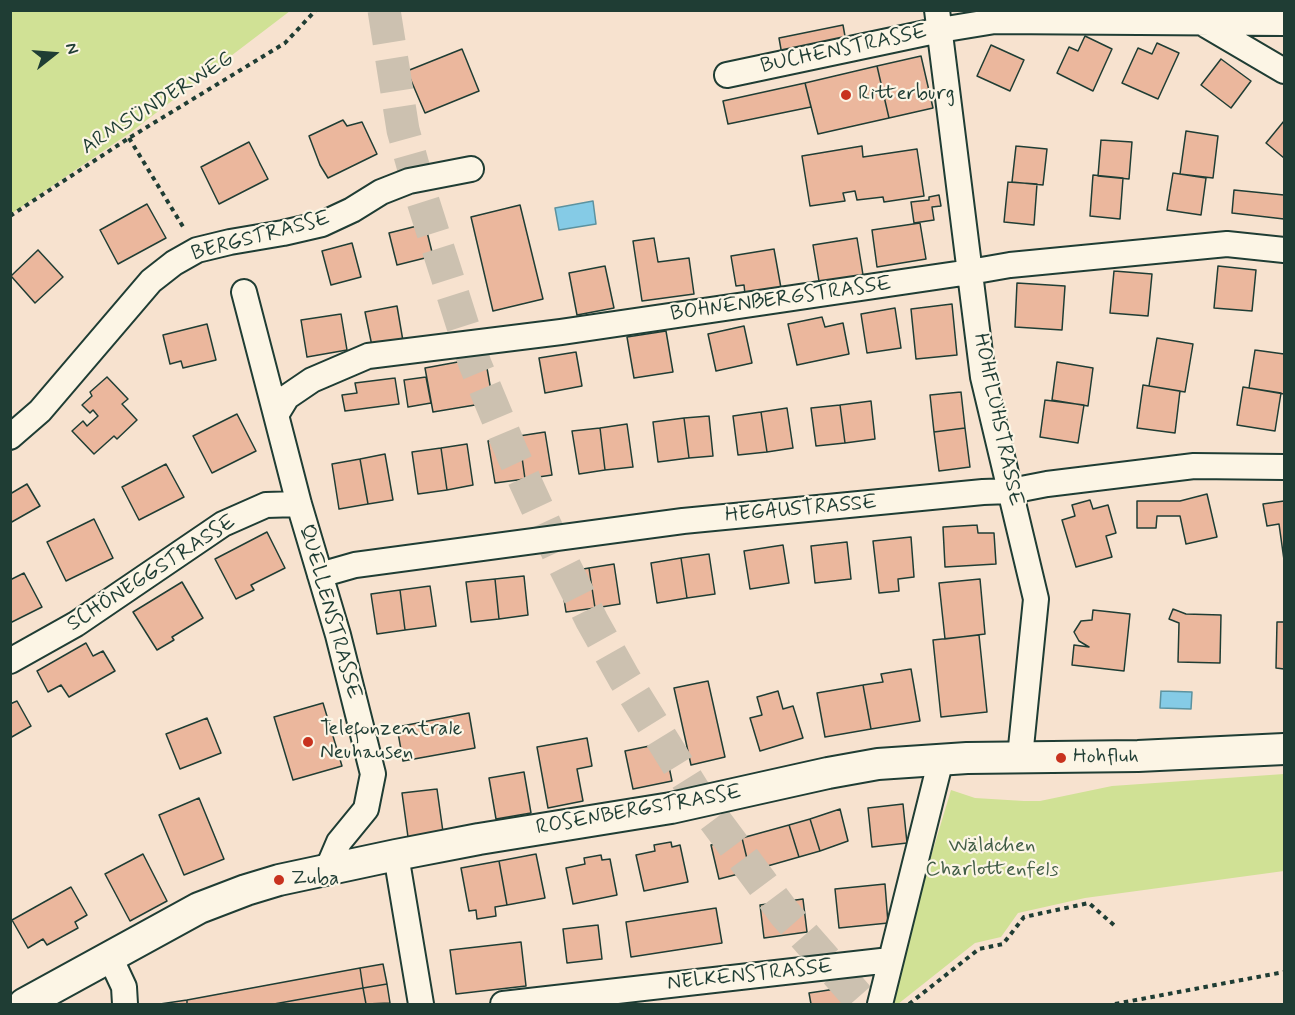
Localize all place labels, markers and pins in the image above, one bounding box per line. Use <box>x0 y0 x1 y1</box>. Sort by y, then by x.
place label: Ritterburg <box>858 82 955 108</box>
marker: Ritterburg <box>839 88 853 102</box>
place label: Telefonzentrale Neuhausen <box>320 717 462 767</box>
marker: Telefonzentrale Neuhausen <box>301 735 315 749</box>
place label: Hohfluh <box>1073 745 1139 771</box>
marker: Hohfluh <box>1054 751 1068 765</box>
place label: Zuba <box>291 867 339 893</box>
marker: Zuba <box>272 873 286 887</box>

